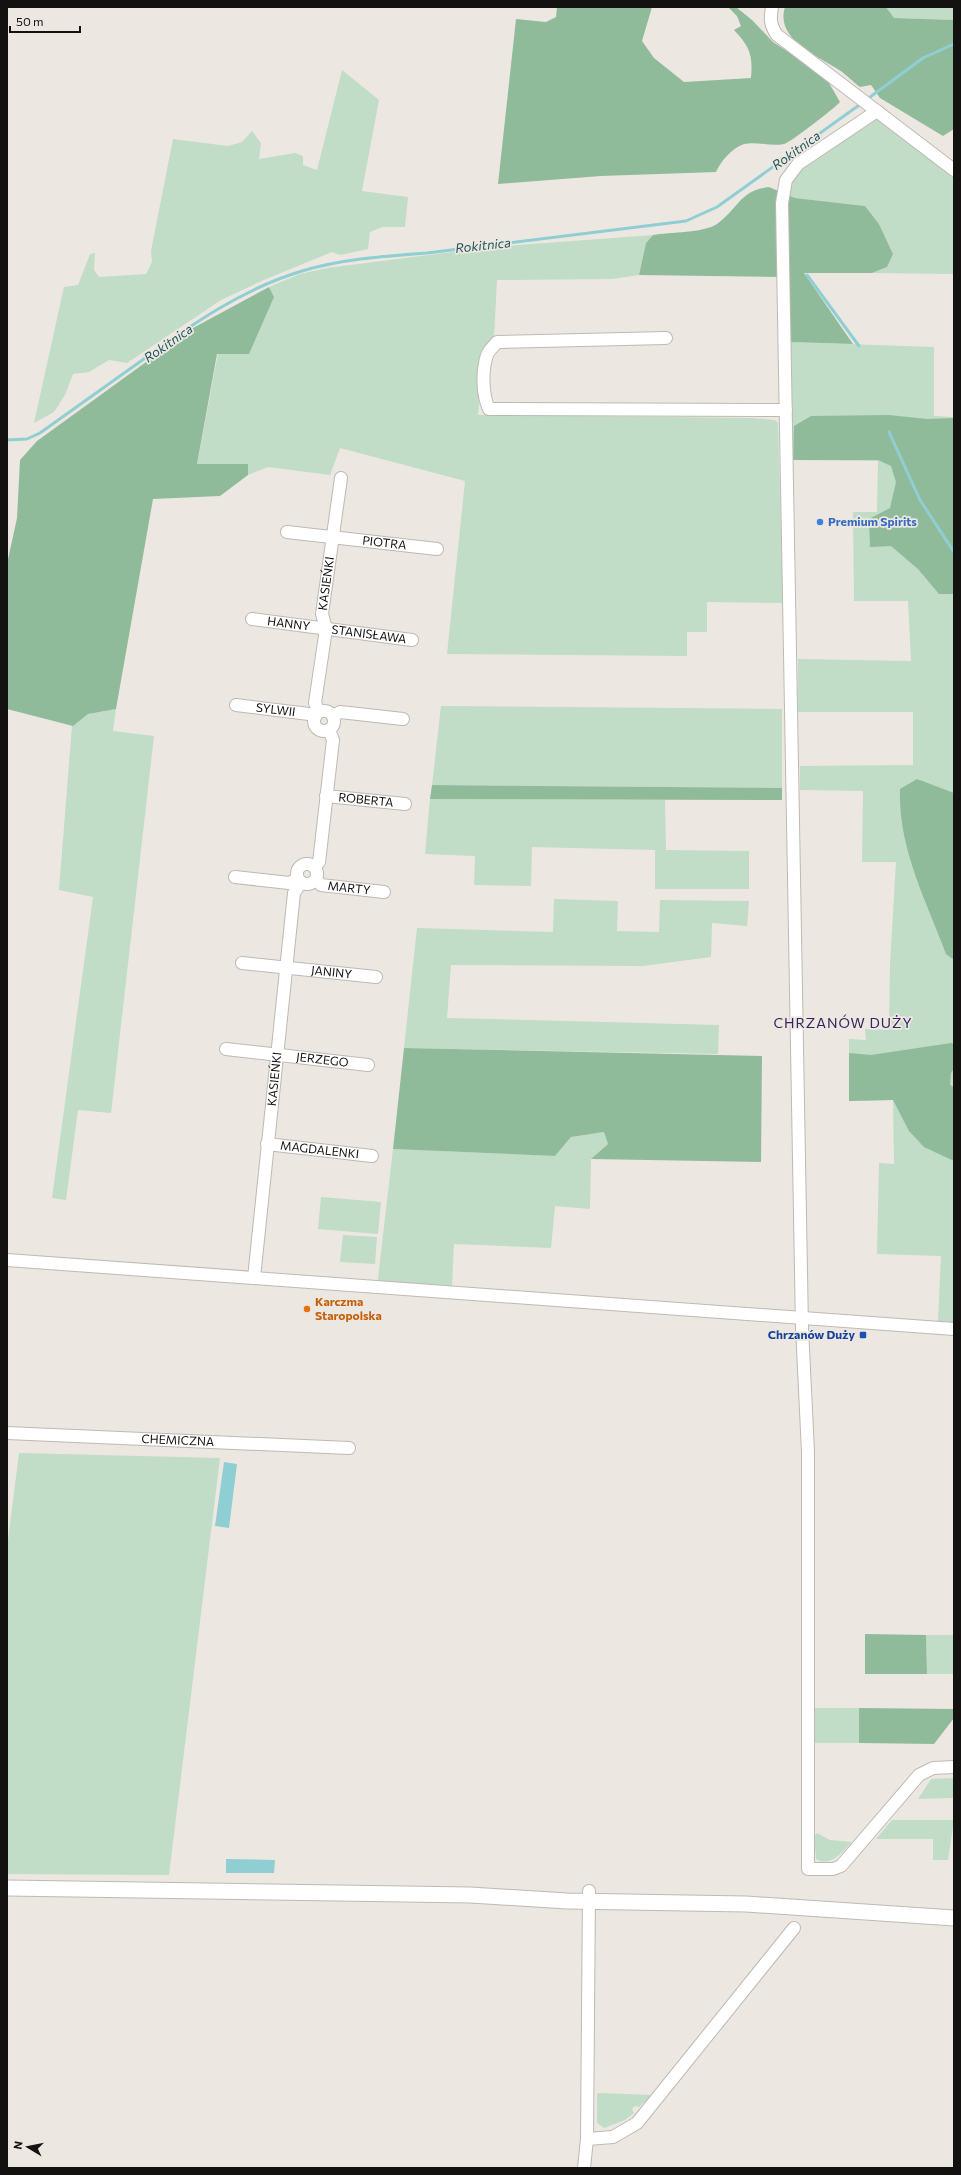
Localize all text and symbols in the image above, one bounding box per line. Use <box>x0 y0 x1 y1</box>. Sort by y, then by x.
scale bar <box>10 8 80 34</box>
text: 50 m <box>16 14 44 28</box>
water label: Rokitnica <box>769 127 823 173</box>
water label: Rokitnica <box>454 234 512 256</box>
water label: Rokitnica <box>141 320 196 366</box>
place label: Premium Spirits <box>828 514 917 528</box>
marker: Premium Spirits <box>815 517 825 527</box>
street label: PIOTRA <box>362 533 407 551</box>
street label: KASIEŃKI <box>315 555 336 611</box>
street label: HANNY <box>266 613 311 633</box>
street label: STANISŁAWA <box>331 622 407 645</box>
street label: SYLWII <box>255 700 296 718</box>
street label: ROBERTA <box>338 789 394 809</box>
street label: MARTY <box>327 878 372 896</box>
street label: JANINY <box>310 962 353 980</box>
district label: CHRZANÓW DUŻY <box>773 1014 913 1031</box>
street label: JERZEGO <box>296 1049 350 1069</box>
street label: KASIEŃKI <box>264 1051 283 1107</box>
street label: MAGDALENKI <box>279 1138 360 1160</box>
place label: Karczma Staropolska <box>315 1294 382 1322</box>
marker: Karczma Staropolska <box>302 1304 312 1314</box>
place label: Chrzanów Duży <box>768 1327 855 1341</box>
marker: Chrzanów Duży <box>858 1330 868 1340</box>
street label: CHEMICZNA <box>141 1431 215 1448</box>
north arrow <box>8 2127 48 2167</box>
text: N <box>11 2140 25 2150</box>

